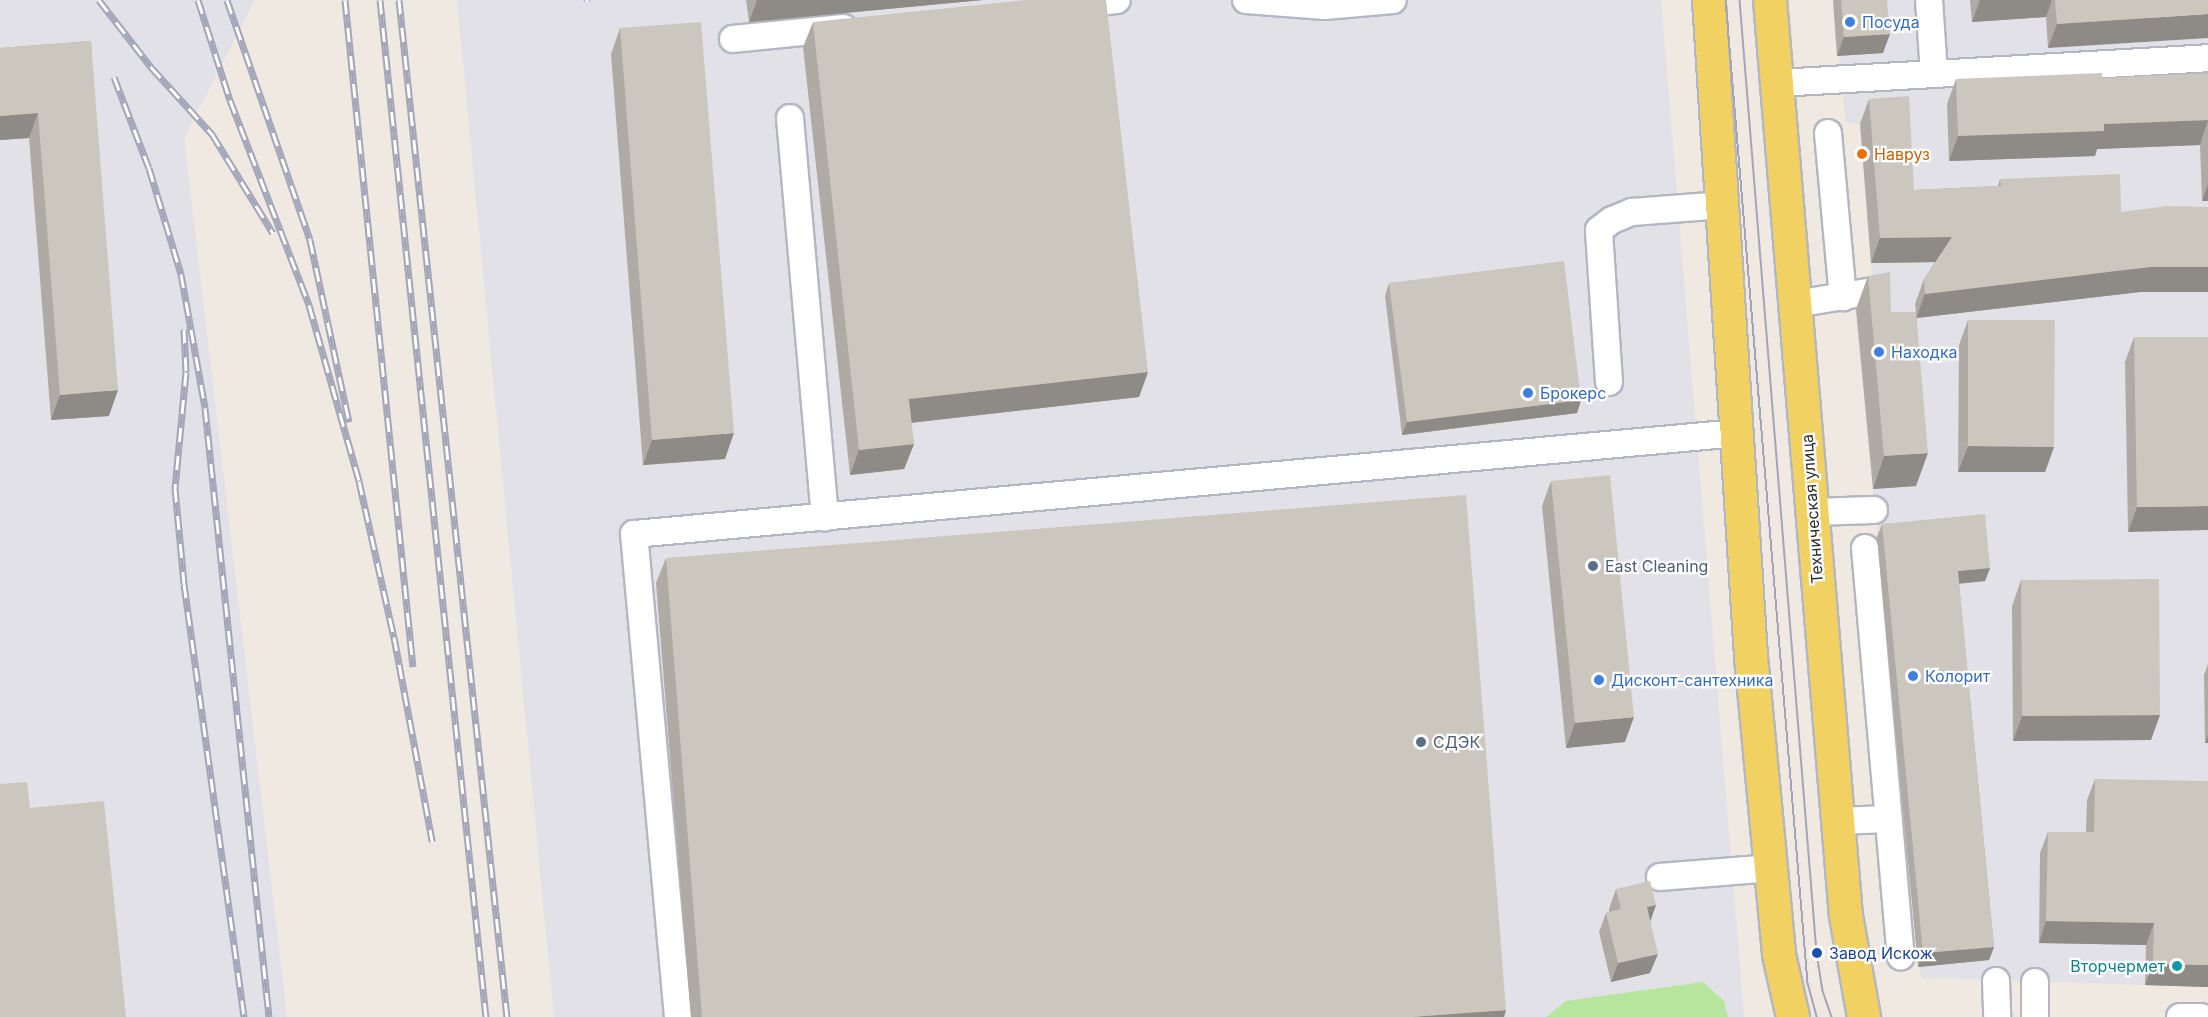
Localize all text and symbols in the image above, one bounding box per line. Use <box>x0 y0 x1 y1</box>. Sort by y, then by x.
place label: Посуда <box>1862 12 1920 32</box>
marker: Посуда <box>1843 15 1857 29</box>
place label: Навруз <box>1874 144 1930 164</box>
marker: Навруз <box>1855 147 1869 161</box>
place label: Находка <box>1891 342 1958 362</box>
marker: Находка <box>1872 345 1886 359</box>
place label: Брокерс <box>1540 383 1606 403</box>
marker: Брокерс <box>1521 386 1535 400</box>
street label: Техническая улица <box>1797 434 1827 584</box>
place label: East Cleaning <box>1605 556 1708 576</box>
marker: East Cleaning <box>1586 559 1600 573</box>
place label: Колорит <box>1925 666 1990 686</box>
marker: Колорит <box>1906 669 1920 683</box>
place label: Дисконт-сантехника <box>1611 670 1773 690</box>
marker: Дисконт-сантехника <box>1592 673 1606 687</box>
place label: СДЭК <box>1433 732 1480 752</box>
marker: СДЭК <box>1414 735 1428 749</box>
place label: Завод Искож <box>1829 943 1933 963</box>
marker: Завод Искож <box>1810 946 1824 960</box>
place label: Вторчермет <box>2070 956 2165 976</box>
marker: Вторчермет <box>2170 959 2184 973</box>

